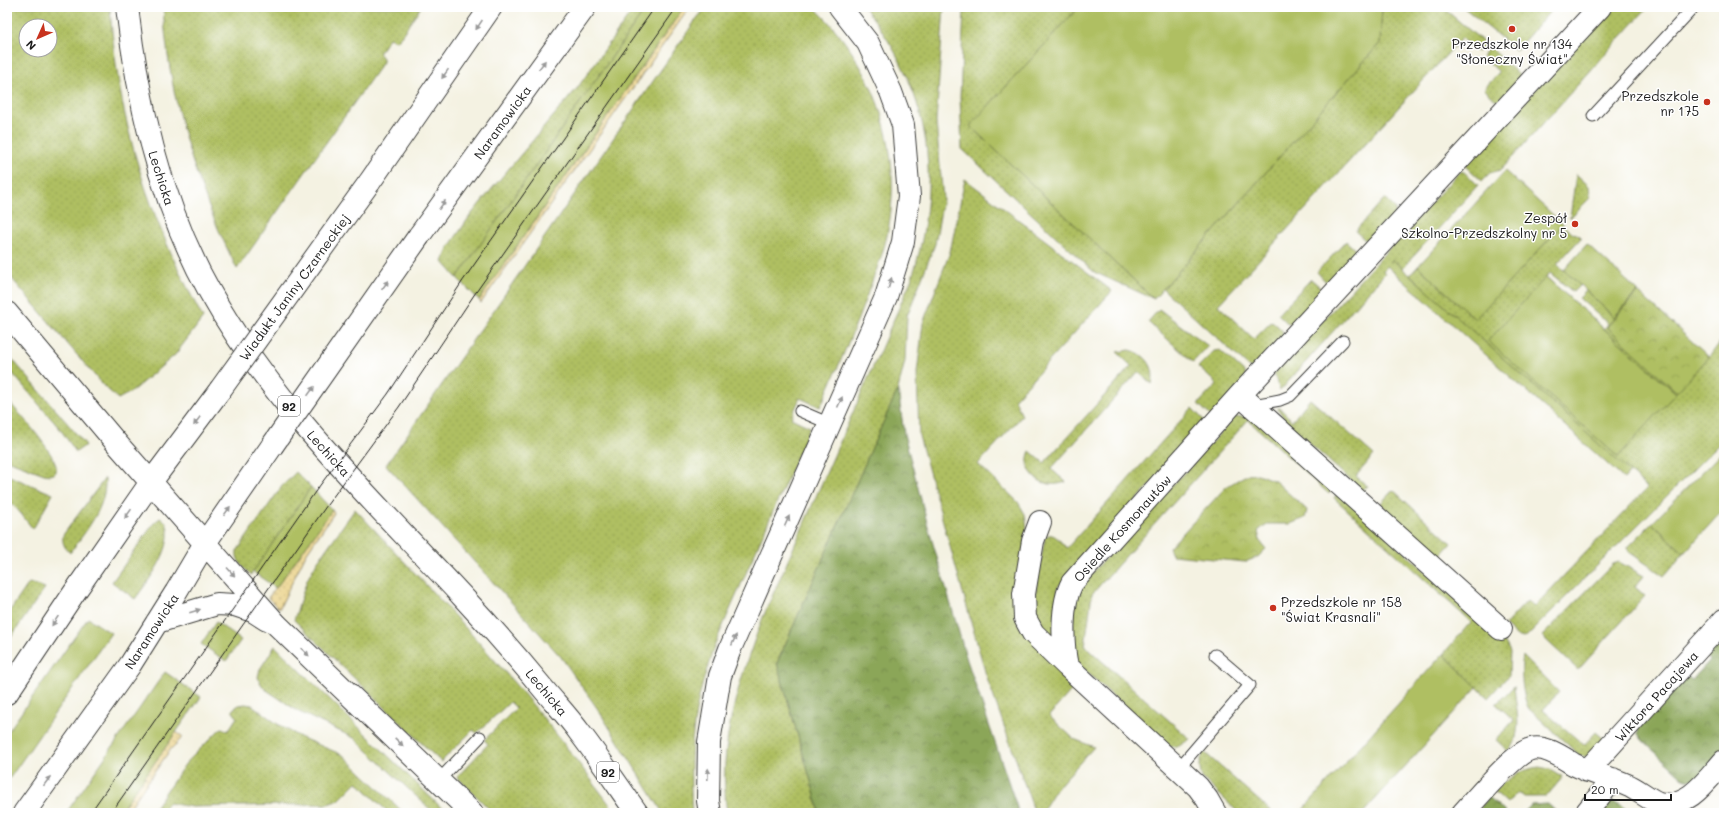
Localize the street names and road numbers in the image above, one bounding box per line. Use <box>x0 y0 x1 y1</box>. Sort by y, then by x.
street label: Naramowicka <box>470 82 534 162</box>
street label: Lechicka <box>145 149 179 207</box>
street label: Wiadukt Janiny Czarneckiej <box>235 210 353 364</box>
road number: 92 <box>278 396 300 416</box>
street label: Lechicka <box>304 426 354 480</box>
street label: Osiedle Kosmonautów <box>1069 471 1175 585</box>
street label: Naramowicka <box>120 590 182 672</box>
street label: Wiktora Pacajewa <box>1611 647 1701 745</box>
street label: Lechicka <box>522 665 572 719</box>
road number: 92 <box>597 762 619 782</box>

